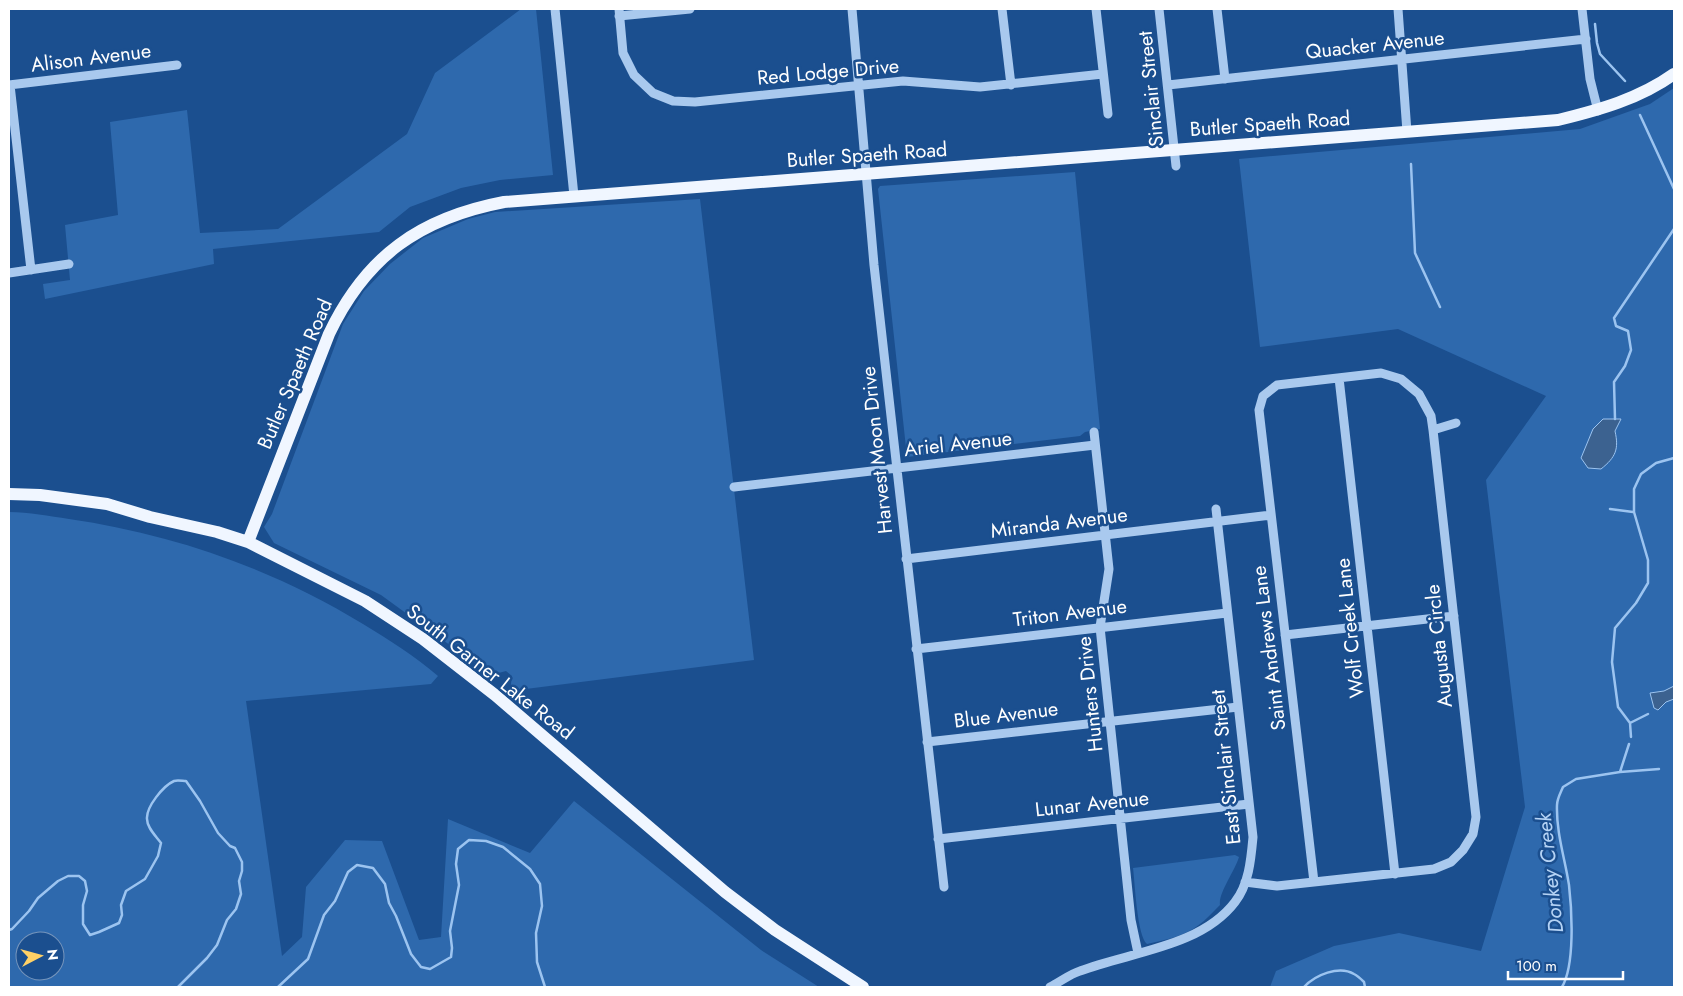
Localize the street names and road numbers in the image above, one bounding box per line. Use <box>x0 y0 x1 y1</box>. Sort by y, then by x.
street label: Quacker Avenue <box>1304 23 1446 67</box>
street label: Sinclair Street <box>1130 30 1171 148</box>
street label: Alison Avenue <box>29 36 153 80</box>
street label: Red Lodge Drive <box>756 51 900 93</box>
street label: Butler Spaeth Road <box>1189 104 1351 144</box>
street label: Butler Spaeth Road <box>786 135 948 175</box>
street label: Butler Spaeth Road <box>250 294 340 454</box>
street label: Harvest Moon Drive <box>854 365 900 535</box>
street label: Ariel Avenue <box>903 424 1013 464</box>
street label: Miranda Avenue <box>989 500 1129 546</box>
street label: Wolf Creek Lane <box>1328 557 1372 699</box>
street label: Saint Andrews Lane <box>1245 564 1293 732</box>
street label: Augusta Circle <box>1418 583 1460 709</box>
street label: Triton Avenue <box>1012 592 1128 634</box>
street label: South Garner Lake Road <box>400 597 580 747</box>
street label: Hunters Drive <box>1070 635 1110 753</box>
street label: East Sinclair Street <box>1203 688 1249 846</box>
street label: Blue Avenue <box>952 694 1060 736</box>
street label: Lunar Avenue <box>1034 784 1150 824</box>

